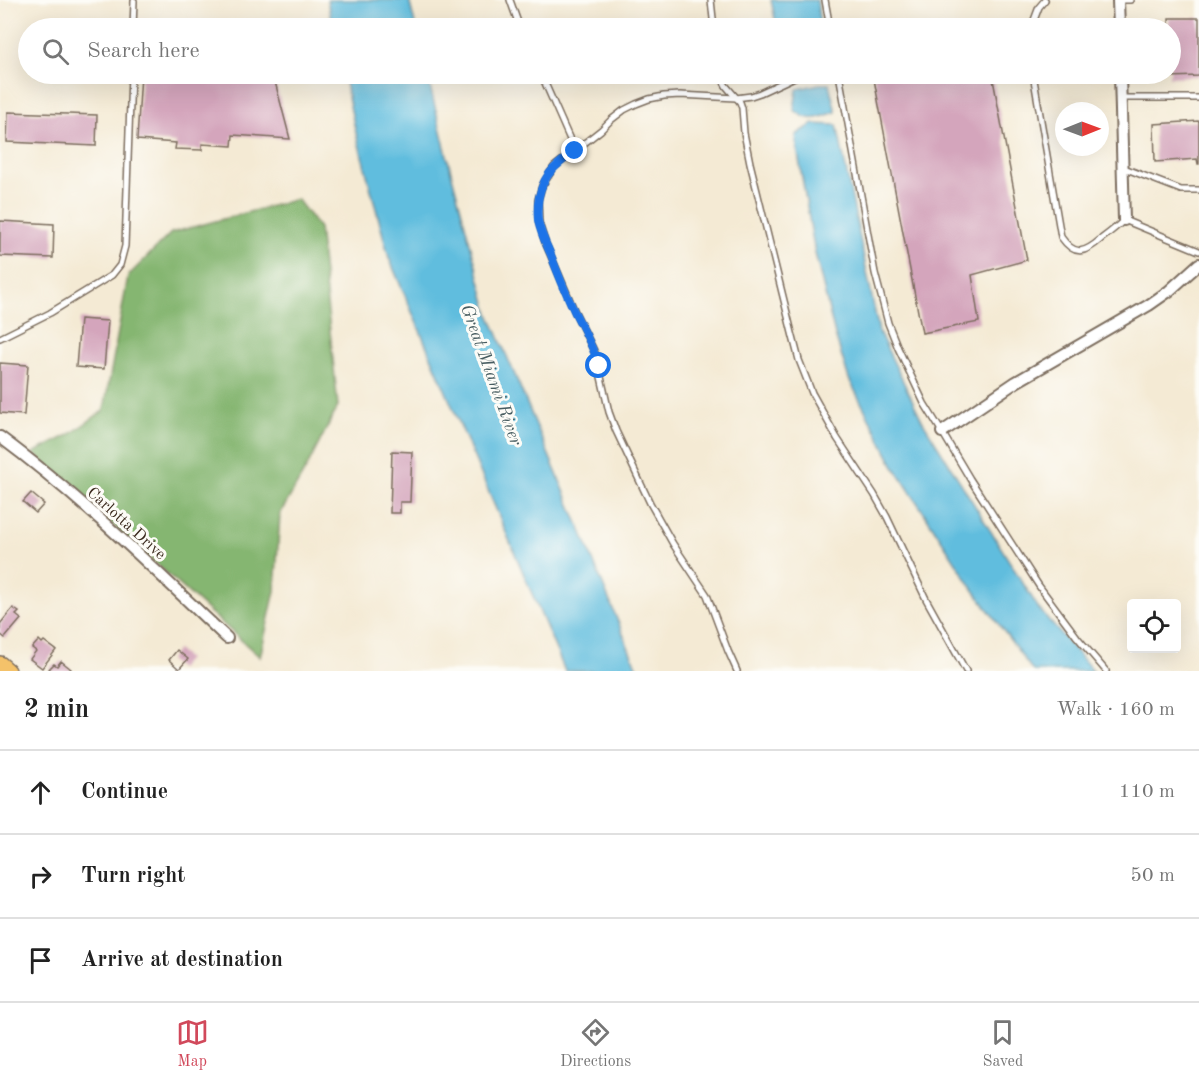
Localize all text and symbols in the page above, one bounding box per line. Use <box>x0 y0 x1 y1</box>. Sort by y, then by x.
search box <box>18 18 1181 84</box>
icon: search <box>39 35 72 68</box>
text: Search here <box>87 40 200 62</box>
north arrow <box>1055 102 1109 156</box>
route end <box>561 137 587 163</box>
water label: Great Miami River <box>457 302 525 449</box>
route start <box>585 352 611 378</box>
street label: Carlotta Drive <box>84 485 168 563</box>
map controls <box>1127 599 1181 653</box>
button: locate <box>1127 599 1181 653</box>
text: 2 min <box>24 697 89 723</box>
text: Walk · 160 m <box>1056 700 1175 720</box>
icon: ahead <box>24 776 57 809</box>
text: Continue <box>81 781 168 803</box>
text: 110 m <box>1119 782 1175 802</box>
icon: right <box>24 860 57 893</box>
text: Turn right <box>81 865 185 887</box>
text: 50 m <box>1130 866 1175 886</box>
icon: arrive <box>24 944 57 977</box>
text: Arrive at destination <box>81 949 283 971</box>
tab: Map <box>176 1016 209 1072</box>
tab: Directions <box>560 1016 631 1072</box>
tab: Saved <box>983 1016 1023 1072</box>

